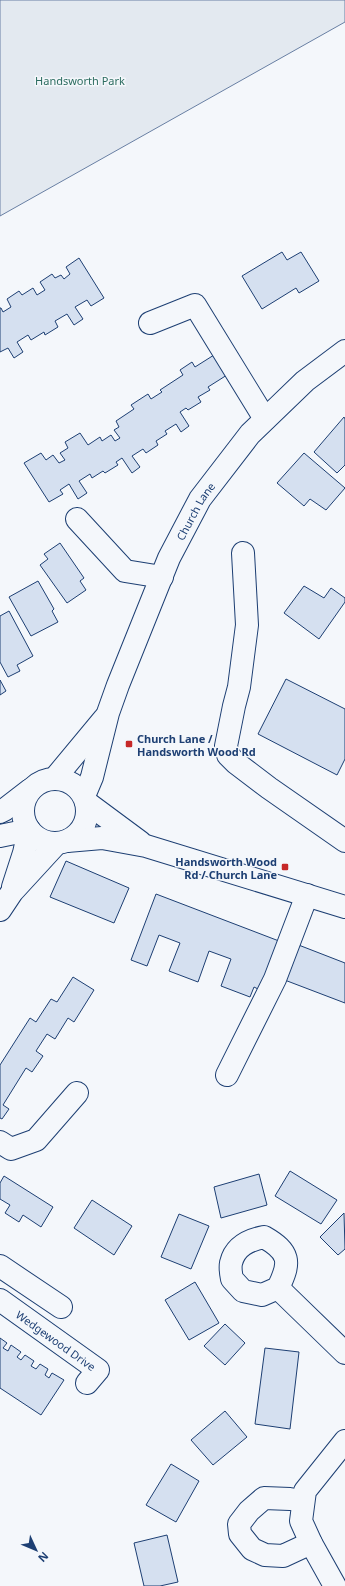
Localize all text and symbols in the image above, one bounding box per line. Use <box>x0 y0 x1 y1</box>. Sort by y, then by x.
park label: Handsworth Park <box>35 73 125 88</box>
street label: Church Lane <box>172 479 218 543</box>
place label: Church Lane / Handsworth Wood Rd <box>137 731 256 759</box>
marker: Church Lane / Handsworth Wood Rd <box>124 739 134 749</box>
place label: Handsworth Wood Rd / Church Lane <box>175 854 277 882</box>
marker: Handsworth Wood Rd / Church Lane <box>280 862 290 872</box>
street label: Wedgewood Drive <box>13 1307 99 1374</box>
north arrow <box>16 1530 56 1570</box>
text: N <box>35 1549 52 1566</box>

